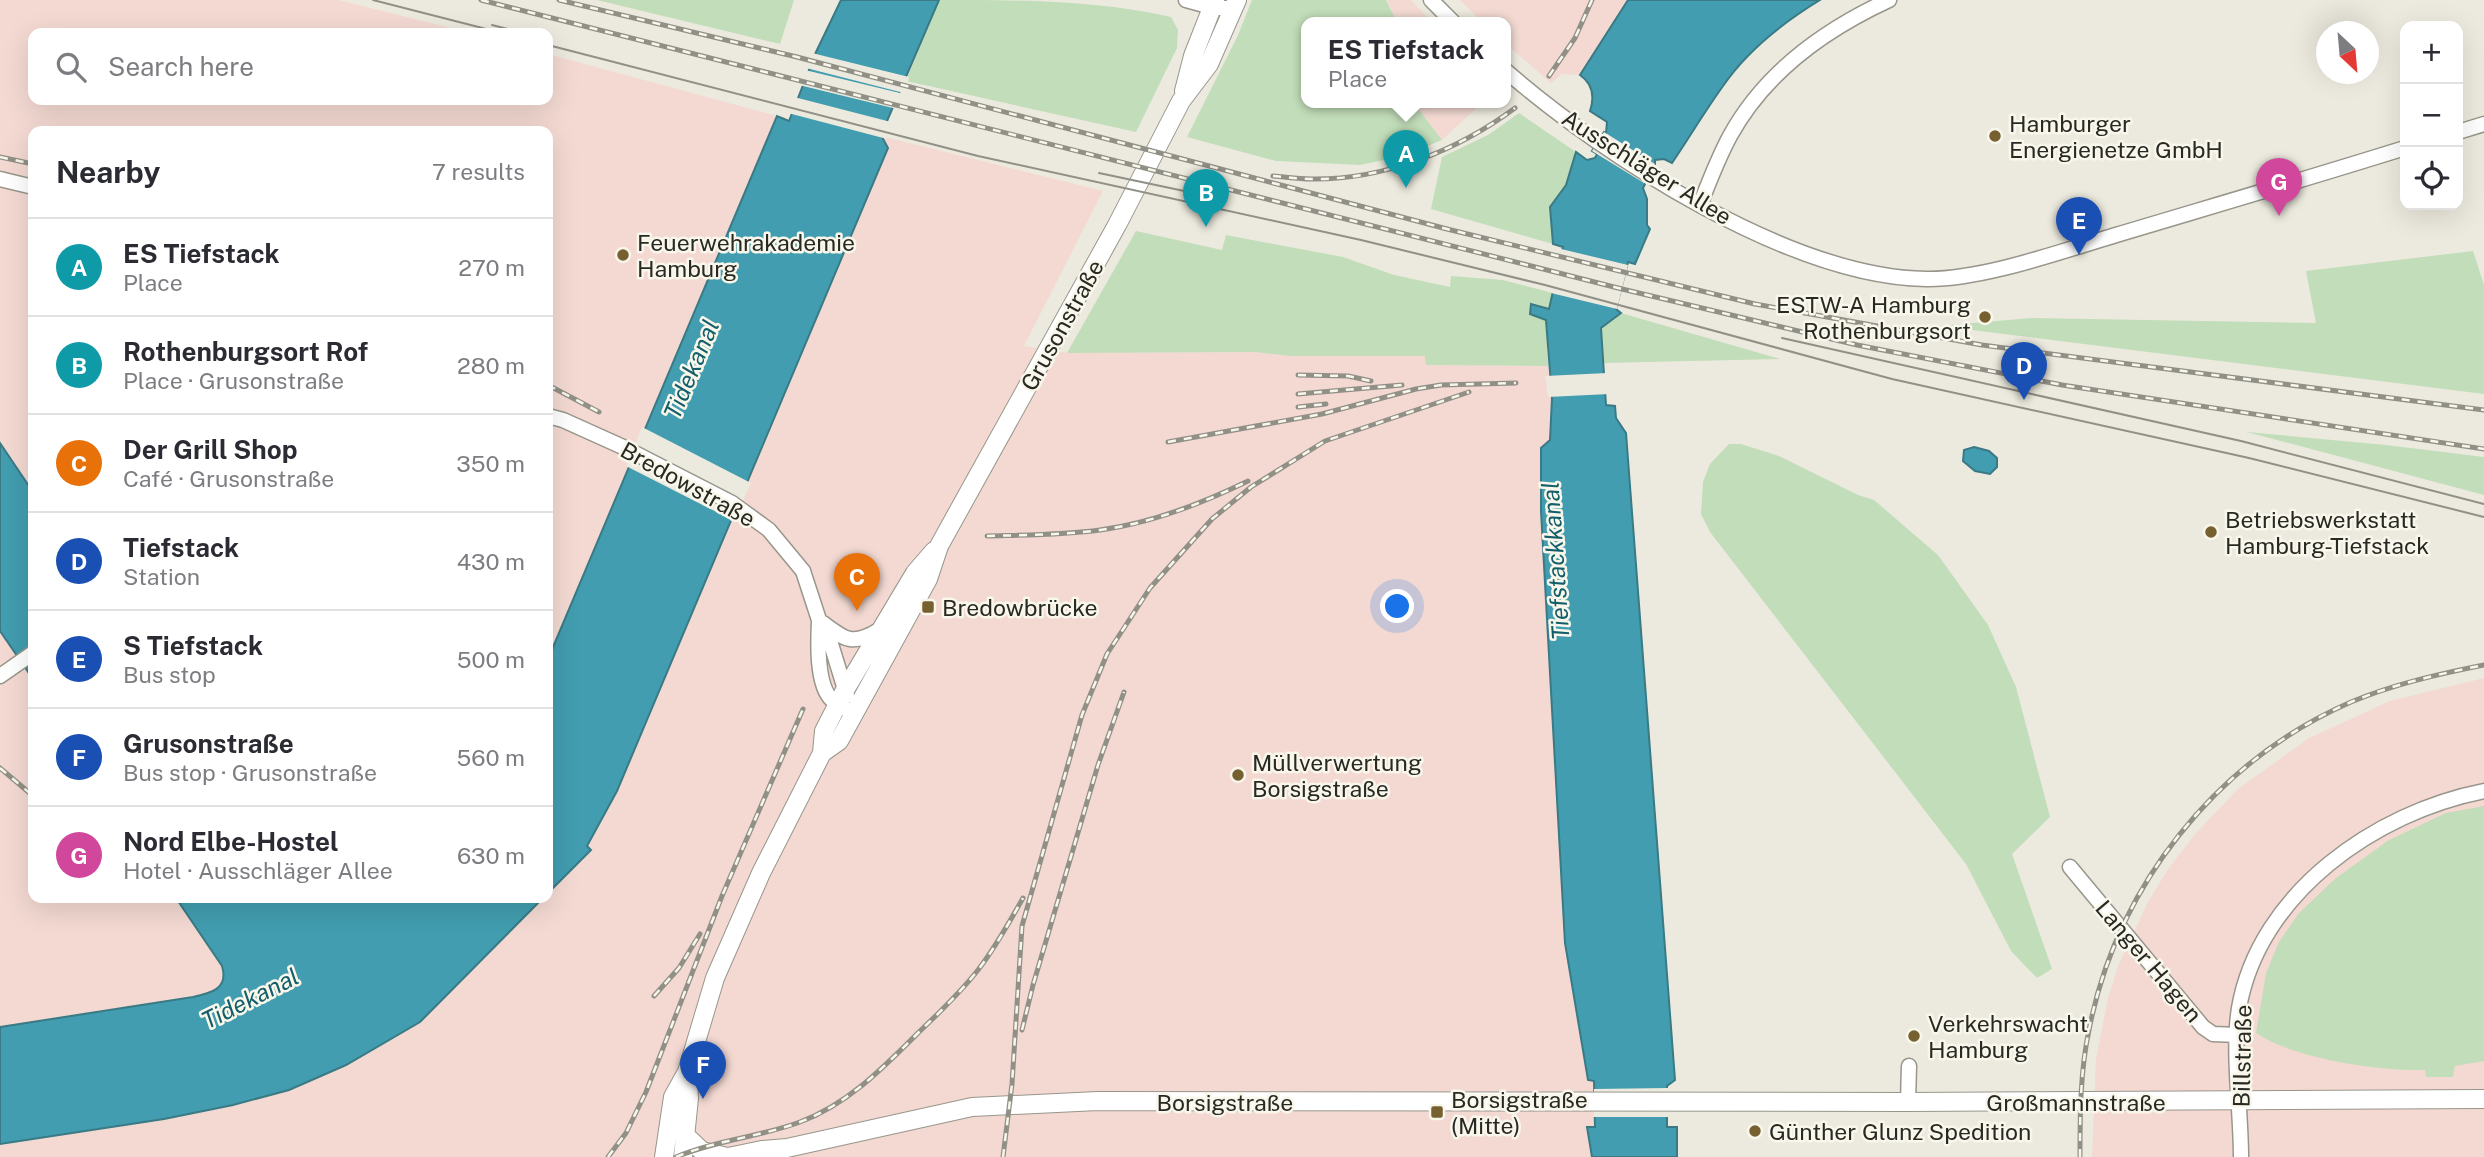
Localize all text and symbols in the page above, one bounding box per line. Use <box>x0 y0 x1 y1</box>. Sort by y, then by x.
popup <box>1301 17 1511 108</box>
north arrow <box>2316 21 2379 84</box>
map controls <box>2400 21 2463 210</box>
button: + <box>2400 21 2463 84</box>
search box <box>28 28 553 105</box>
text: ES Tiefstack <box>1328 34 1484 65</box>
icon: search <box>52 48 90 86</box>
text: Search here <box>108 51 254 82</box>
text: Place <box>1328 65 1387 92</box>
button: − <box>2400 84 2463 147</box>
street label: Ausschläger Allee <box>1557 104 1737 230</box>
place label: Hamburger Energienetze GmbH <box>2009 110 2223 163</box>
marker: Hamburger Energienetze GmbH <box>1987 128 2003 144</box>
pin: A <box>1383 130 1429 188</box>
button: locate <box>2400 147 2463 210</box>
text: Nearby <box>56 154 160 190</box>
text: 7 results <box>432 158 525 185</box>
pin: G <box>2256 158 2302 216</box>
pin: B <box>1183 169 1229 227</box>
pin: E <box>2056 197 2102 255</box>
place label: Feuerwehrakademie Hamburg <box>637 229 855 282</box>
text: ES Tiefstack <box>123 238 280 269</box>
marker: Feuerwehrakademie Hamburg <box>615 247 631 263</box>
text: A <box>71 254 87 281</box>
text: 270 m <box>458 254 525 281</box>
street label: Grusonstraße <box>1015 255 1109 395</box>
text: Place <box>123 269 183 296</box>
place label: ESTW-A Hamburg Rothenburgsort <box>1776 291 1971 344</box>
marker: ESTW-A Hamburg Rothenburgsort <box>1977 309 1993 325</box>
water label: Tidekanal <box>658 315 724 423</box>
text: Rothenburgsort Rof <box>123 336 368 367</box>
pin: D <box>2001 342 2047 400</box>
text: B <box>71 352 87 379</box>
text: 280 m <box>457 352 525 379</box>
text: Place · Grusonstraße <box>123 367 344 394</box>
text: Der Grill Shop <box>123 434 297 465</box>
street label: Bredowstraße <box>616 436 760 532</box>
text: C <box>71 450 87 477</box>
text: 350 m <box>456 450 525 477</box>
text: Café · Grusonstraße <box>123 465 334 492</box>
water label: Tiefstackkanal <box>1536 481 1574 641</box>
place label: Betriebswerkstatt Hamburg-Tiefstack <box>2225 506 2429 559</box>
marker: Betriebswerkstatt Hamburg-Tiefstack <box>2203 524 2219 540</box>
text: Tiefstack <box>123 532 239 563</box>
text: D <box>71 548 87 575</box>
text: 430 m <box>457 548 525 575</box>
pin: C <box>834 553 880 611</box>
text: Station <box>123 563 200 590</box>
your location <box>1380 589 1414 623</box>
place label: Bredowbrücke <box>942 594 1098 621</box>
marker: Bredowbrücke <box>920 599 936 615</box>
text: S Tiefstack <box>123 630 263 661</box>
text: E <box>72 646 86 673</box>
text: 500 m <box>457 646 525 673</box>
text: Bus stop <box>123 661 216 688</box>
text: Grusonstraße <box>123 728 294 759</box>
text: F <box>72 744 86 771</box>
text: 560 m <box>457 744 525 771</box>
place label: Müllverwertung Borsigstraße <box>1252 749 1422 802</box>
text: Bus stop · Grusonstraße <box>123 759 377 786</box>
marker: Müllverwertung Borsigstraße <box>1230 767 1246 783</box>
text: Nord Elbe-Hostel <box>123 826 339 857</box>
text: G <box>70 842 88 869</box>
text: 630 m <box>457 842 525 869</box>
text: Hotel · Ausschläger Allee <box>123 857 393 884</box>
street label: Langer Hagen <box>2090 895 2208 1027</box>
water label: Tidekanal <box>197 962 303 1034</box>
street label: Billstraße <box>2228 1004 2256 1108</box>
place label: Verkehrswacht Hamburg <box>1928 1010 2088 1063</box>
marker: Verkehrswacht Hamburg <box>1906 1028 1922 1044</box>
pin: F <box>680 1041 726 1099</box>
place label: Borsigstraße (Mitte) <box>1451 1086 1588 1139</box>
street label: Borsigstraße <box>1157 1089 1293 1116</box>
street label: Großmannstraße <box>1986 1089 2166 1116</box>
marker: Borsigstraße (Mitte) <box>1429 1104 1445 1120</box>
place label: Günther Glunz Spedition <box>1769 1118 2031 1145</box>
marker: Günther Glunz Spedition <box>1747 1123 1763 1139</box>

